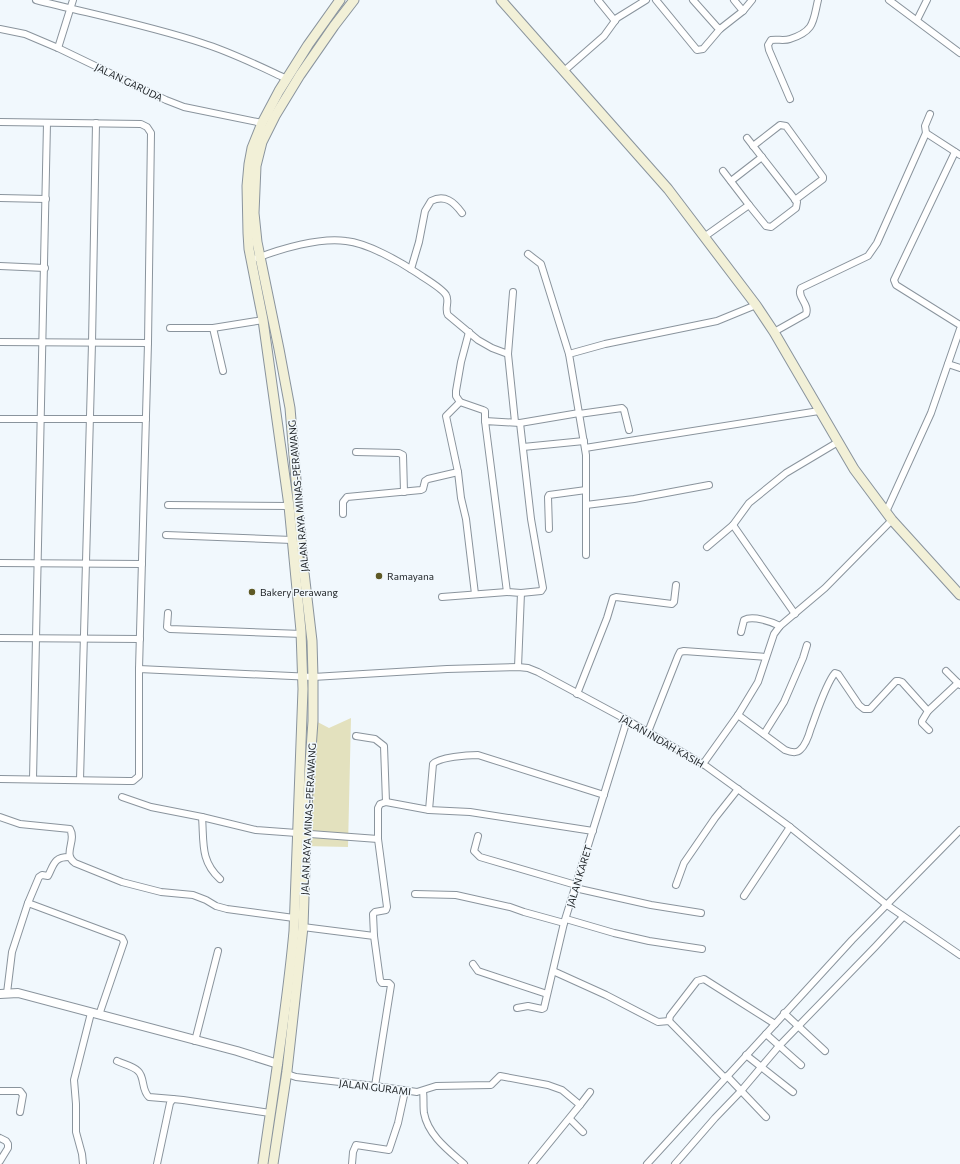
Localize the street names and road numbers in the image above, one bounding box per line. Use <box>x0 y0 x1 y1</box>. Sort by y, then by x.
street label: JALAN GARUDA <box>93 60 165 104</box>
street label: JALAN RAYA MINAS-PERAWANG <box>285 420 311 572</box>
street label: JALAN INDAH KASIH <box>618 712 706 770</box>
street label: JALAN RAYA MINAS-PERAWANG <box>298 743 318 895</box>
street label: JALAN KARET <box>564 843 594 909</box>
street label: JALAN GURAMI <box>338 1077 412 1097</box>

